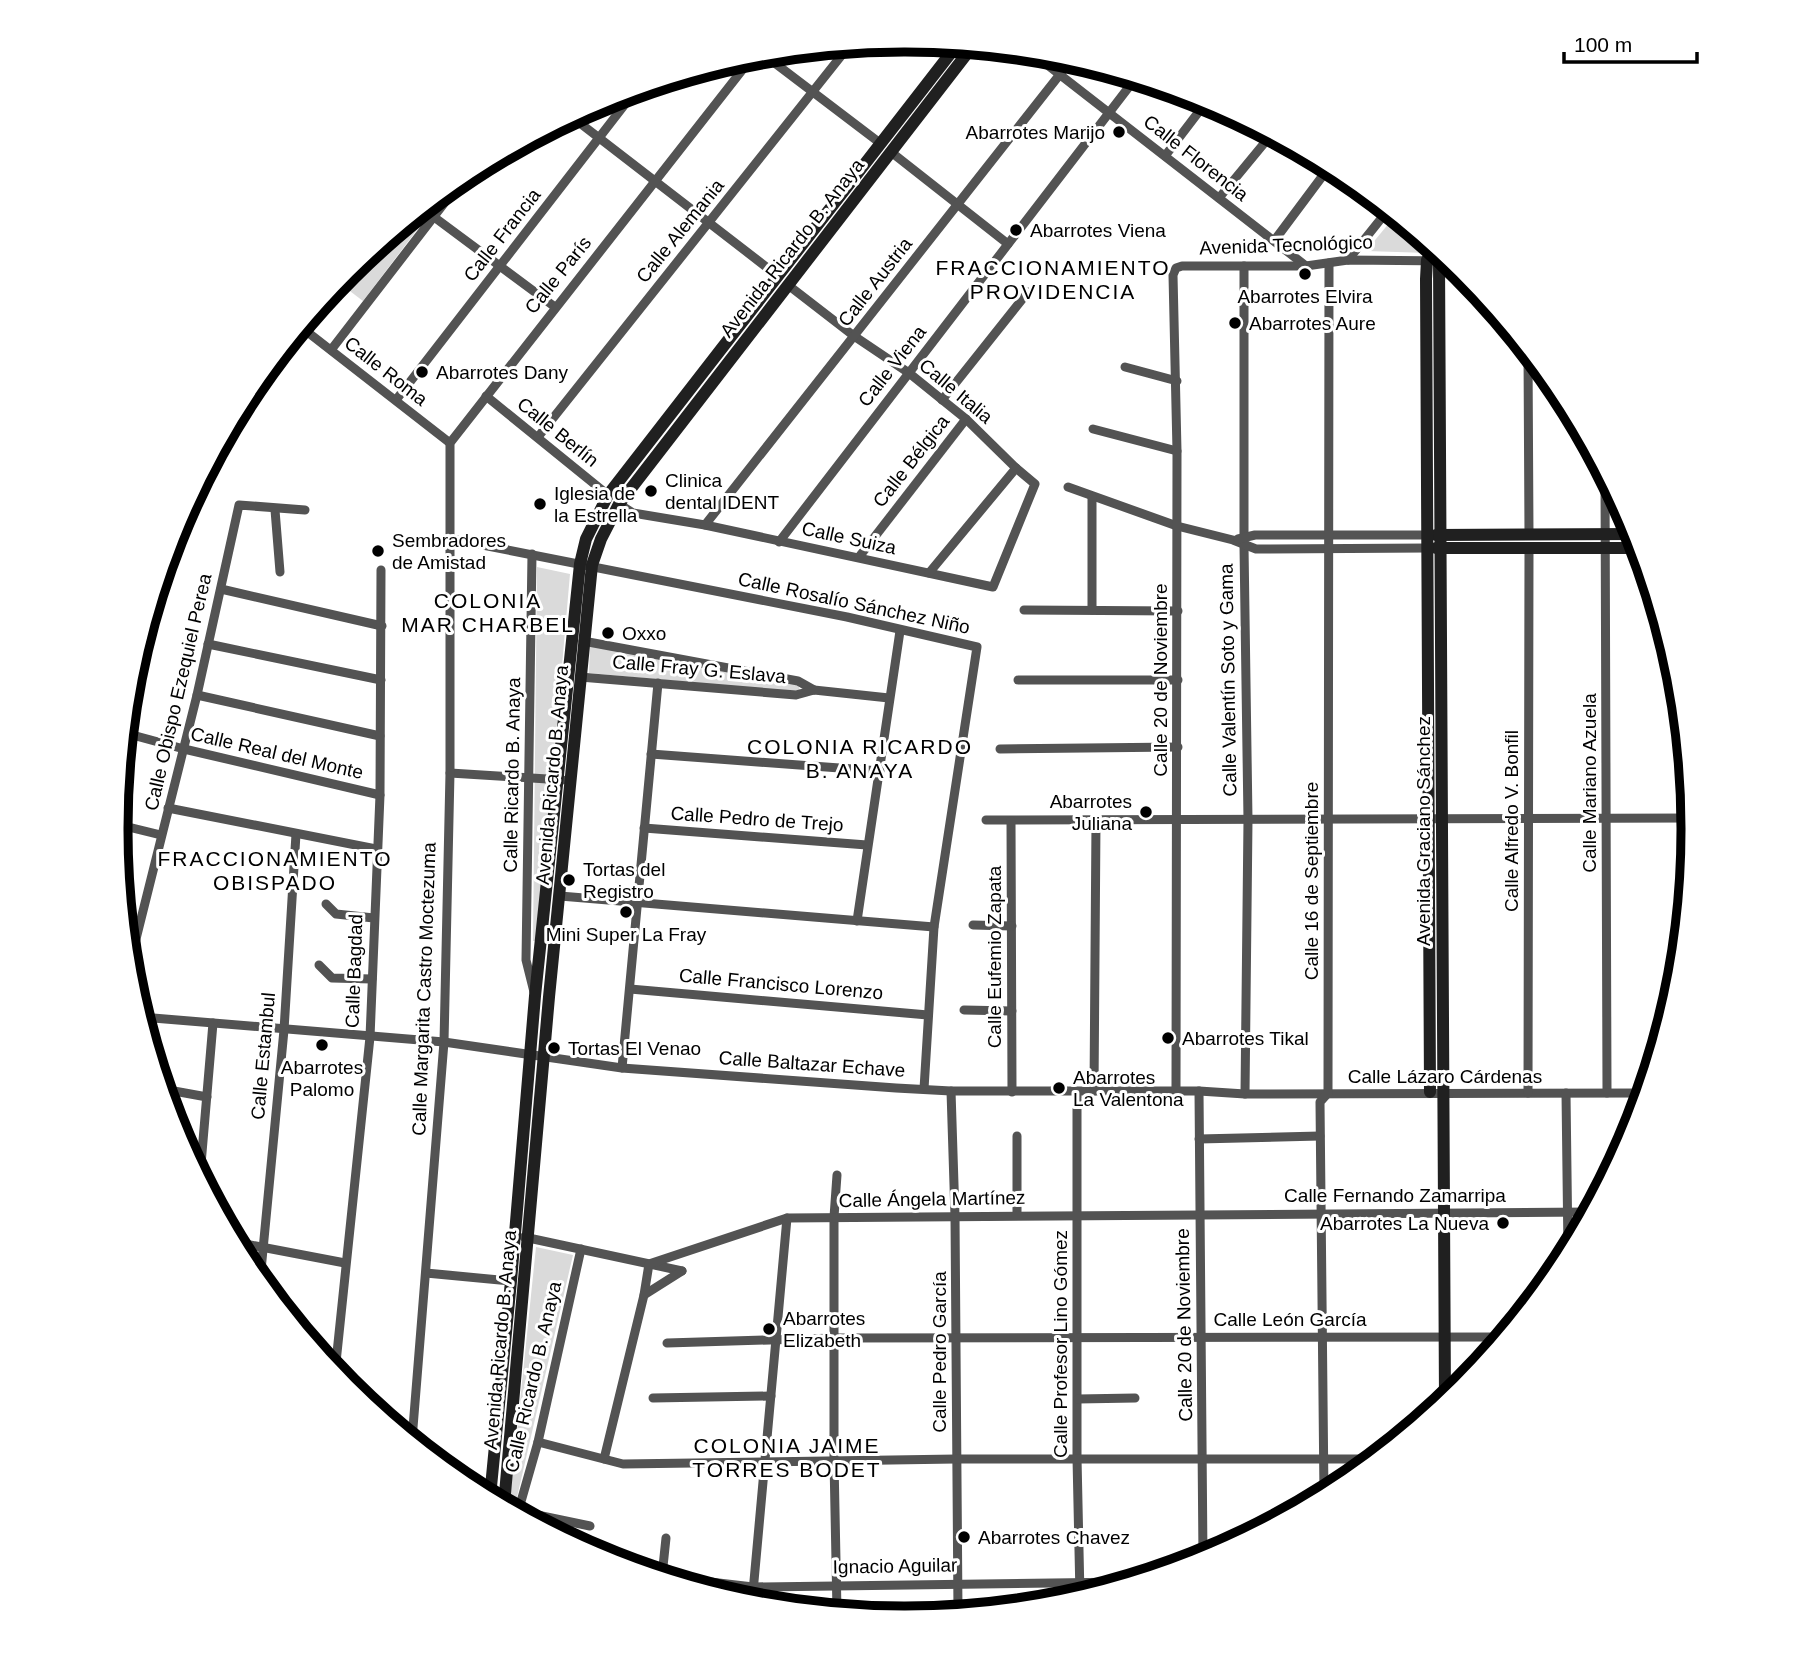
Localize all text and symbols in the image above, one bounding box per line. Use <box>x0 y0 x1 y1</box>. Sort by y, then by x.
scale bar <box>1564 21 1697 65</box>
text: 100 m <box>1574 33 1632 56</box>
street label: Calle Florencia <box>1140 111 1253 206</box>
place label: Abarrotes Marijo <box>966 122 1105 143</box>
marker: Abarrotes Marijo <box>1111 124 1127 140</box>
street label: Avenida Ricardo B. Anaya <box>716 154 868 341</box>
street label: Calle Alemania <box>632 175 728 287</box>
street label: Calle Francia <box>459 184 545 286</box>
place label: Abarrotes Viena <box>1030 220 1166 241</box>
marker: Abarrotes Viena <box>1008 222 1024 238</box>
street label: Avenida Tecnológico <box>1199 231 1373 259</box>
street label: Calle París <box>521 232 595 318</box>
street label: Calle Austria <box>834 233 916 330</box>
district label: FRACCIONAMIENTO PROVIDENCIA <box>936 256 1170 303</box>
marker: Abarrotes Elvira <box>1297 266 1313 282</box>
place label: Abarrotes Elvira <box>1237 286 1373 307</box>
place label: Abarrotes Aure <box>1249 313 1376 334</box>
marker: Abarrotes Aure <box>1227 315 1243 331</box>
street label: Calle Viena <box>854 321 930 411</box>
street label: Calle Roma <box>340 332 432 410</box>
street label: Calle Italia <box>915 354 997 428</box>
place label: Abarrotes Dany <box>436 362 569 383</box>
marker: Abarrotes Dany <box>414 364 430 380</box>
street label: Calle Berlín <box>513 393 603 471</box>
street label: Calle Bélgica <box>869 411 954 511</box>
place label: Clinica dental IDENT <box>665 470 779 513</box>
place label: Iglesia de la Estrella <box>554 483 638 526</box>
marker: Clinica dental IDENT <box>643 483 659 499</box>
marker: Iglesia de la Estrella <box>532 496 548 512</box>
street label: Calle Suiza <box>800 518 899 558</box>
place label: Sembradores de Amistad <box>392 530 506 573</box>
marker: Sembradores de Amistad <box>370 543 386 559</box>
street label: Calle Valentín Soto y Gama <box>1215 563 1241 797</box>
street label: Calle Rosalío Sánchez Niño <box>736 568 972 638</box>
street label: Calle Obispo Ezequiel Perea <box>140 571 216 813</box>
street label: Calle 20 de Noviembre <box>1150 583 1171 777</box>
district label: COLONIA MAR CHARBEL <box>401 589 575 636</box>
place label: Oxxo <box>622 623 666 644</box>
marker: Oxxo <box>600 625 616 641</box>
street label: Calle Fray G. Eslava <box>611 651 787 687</box>
street label: Avenida Ricardo B. Anaya <box>532 664 572 886</box>
street label: Calle Ricardo B. Anaya <box>500 677 524 873</box>
street label: Calle Mariano Azuela <box>1579 693 1600 873</box>
street label: Avenida Graciano Sánchez <box>1413 716 1434 946</box>
street label: Calle Real del Monte <box>189 723 365 783</box>
street label: Calle Alfredo V. Bonfil <box>1501 730 1522 912</box>
district label: COLONIA RICARDO B. ANAYA <box>747 735 973 782</box>
street label: Calle 16 de Septiembre <box>1301 782 1322 980</box>
place label: Abarrotes Juliana <box>1050 791 1132 834</box>
street label: Calle Pedro de Trejo <box>670 802 844 836</box>
marker: Abarrotes Juliana <box>1138 804 1154 820</box>
street label: Calle Margarita Castro Moctezuma <box>408 842 440 1136</box>
district label: FRACCIONAMIENTO OBISPADO <box>158 847 392 894</box>
place label: Tortas del Registro <box>583 859 665 902</box>
street label: Calle Eufemio Zapata <box>984 865 1005 1048</box>
marker: Tortas del Registro <box>561 872 577 888</box>
marker: Mini Super La Fray <box>618 904 634 920</box>
street label: Calle Bagdad <box>342 914 366 1028</box>
place label: Mini Super La Fray <box>546 924 707 945</box>
street label: Calle Francisco Lorenzo <box>678 965 884 1003</box>
street label: Calle Estambul <box>247 991 279 1121</box>
place label: Abarrotes Tikal <box>1182 1028 1309 1049</box>
marker: Abarrotes Tikal <box>1160 1030 1176 1046</box>
marker: Abarrotes Palomo <box>314 1037 330 1053</box>
place label: Tortas El Venao <box>568 1038 701 1059</box>
marker: Tortas El Venao <box>546 1040 562 1056</box>
street label: Calle Baltazar Echave <box>718 1047 906 1081</box>
place label: Abarrotes Palomo <box>281 1057 363 1100</box>
street label: Calle Lázaro Cárdenas <box>1348 1066 1542 1087</box>
place label: Abarrotes La Valentona <box>1073 1067 1184 1110</box>
marker: Abarrotes La Valentona <box>1051 1080 1067 1096</box>
street label: Calle Fernando Zamarripa <box>1284 1185 1506 1206</box>
street label: Calle Ángela Martínez <box>838 1187 1026 1211</box>
place label: Abarrotes La Nueva <box>1320 1213 1489 1234</box>
marker: Abarrotes La Nueva <box>1495 1215 1511 1231</box>
street label: Calle 20 de Noviembre <box>1172 1228 1196 1422</box>
street label: Avenida Ricardo B. Anaya <box>480 1229 520 1451</box>
street label: Calle Profesor Lino Gómez <box>1050 1230 1071 1458</box>
street label: Calle Pedro García <box>929 1271 950 1433</box>
street label: Calle Ricardo B. Anaya <box>501 1279 565 1475</box>
place label: Abarrotes Elizabeth <box>783 1308 865 1351</box>
street label: Calle León García <box>1213 1309 1367 1330</box>
marker: Abarrotes Elizabeth <box>761 1321 777 1337</box>
district label: COLONIA JAIME TORRES BODET <box>692 1434 882 1481</box>
place label: Abarrotes Chavez <box>978 1527 1130 1548</box>
marker: Abarrotes Chavez <box>956 1529 972 1545</box>
street label: Ignacio Aguilar <box>832 1554 958 1578</box>

